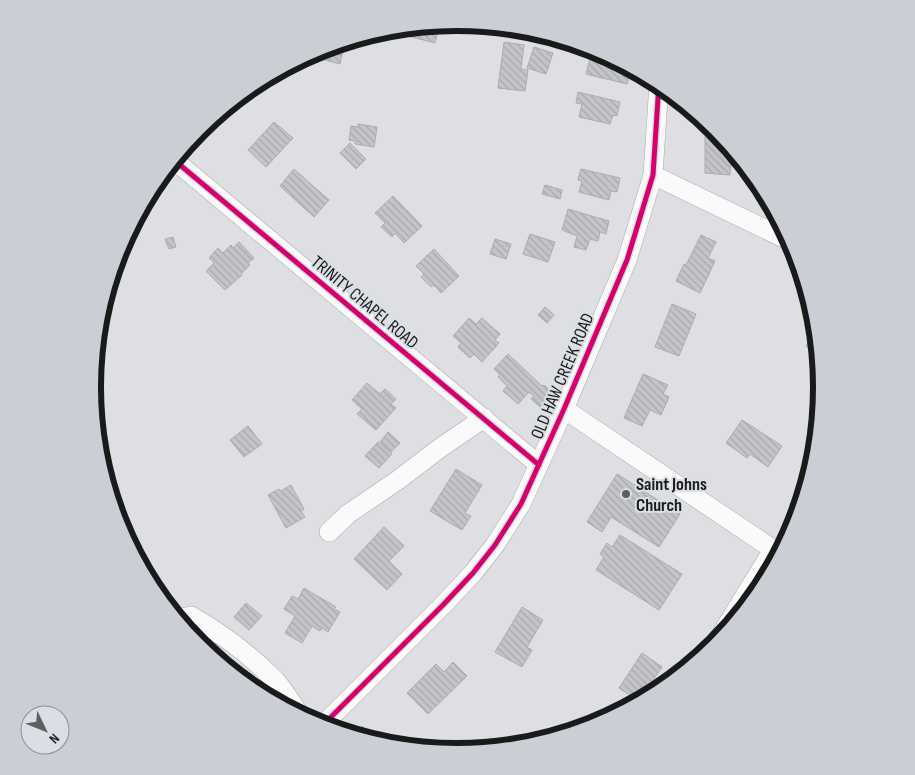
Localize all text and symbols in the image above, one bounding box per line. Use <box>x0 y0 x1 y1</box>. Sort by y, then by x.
street label: TRINITY CHAPEL ROAD <box>307 251 423 353</box>
street label: OLD HAW CREEK ROAD <box>526 310 598 442</box>
place label: Saint Johns Church <box>636 474 707 516</box>
marker: Saint Johns Church <box>620 488 632 500</box>
north arrow <box>20 705 70 755</box>
text: N <box>45 730 63 747</box>

